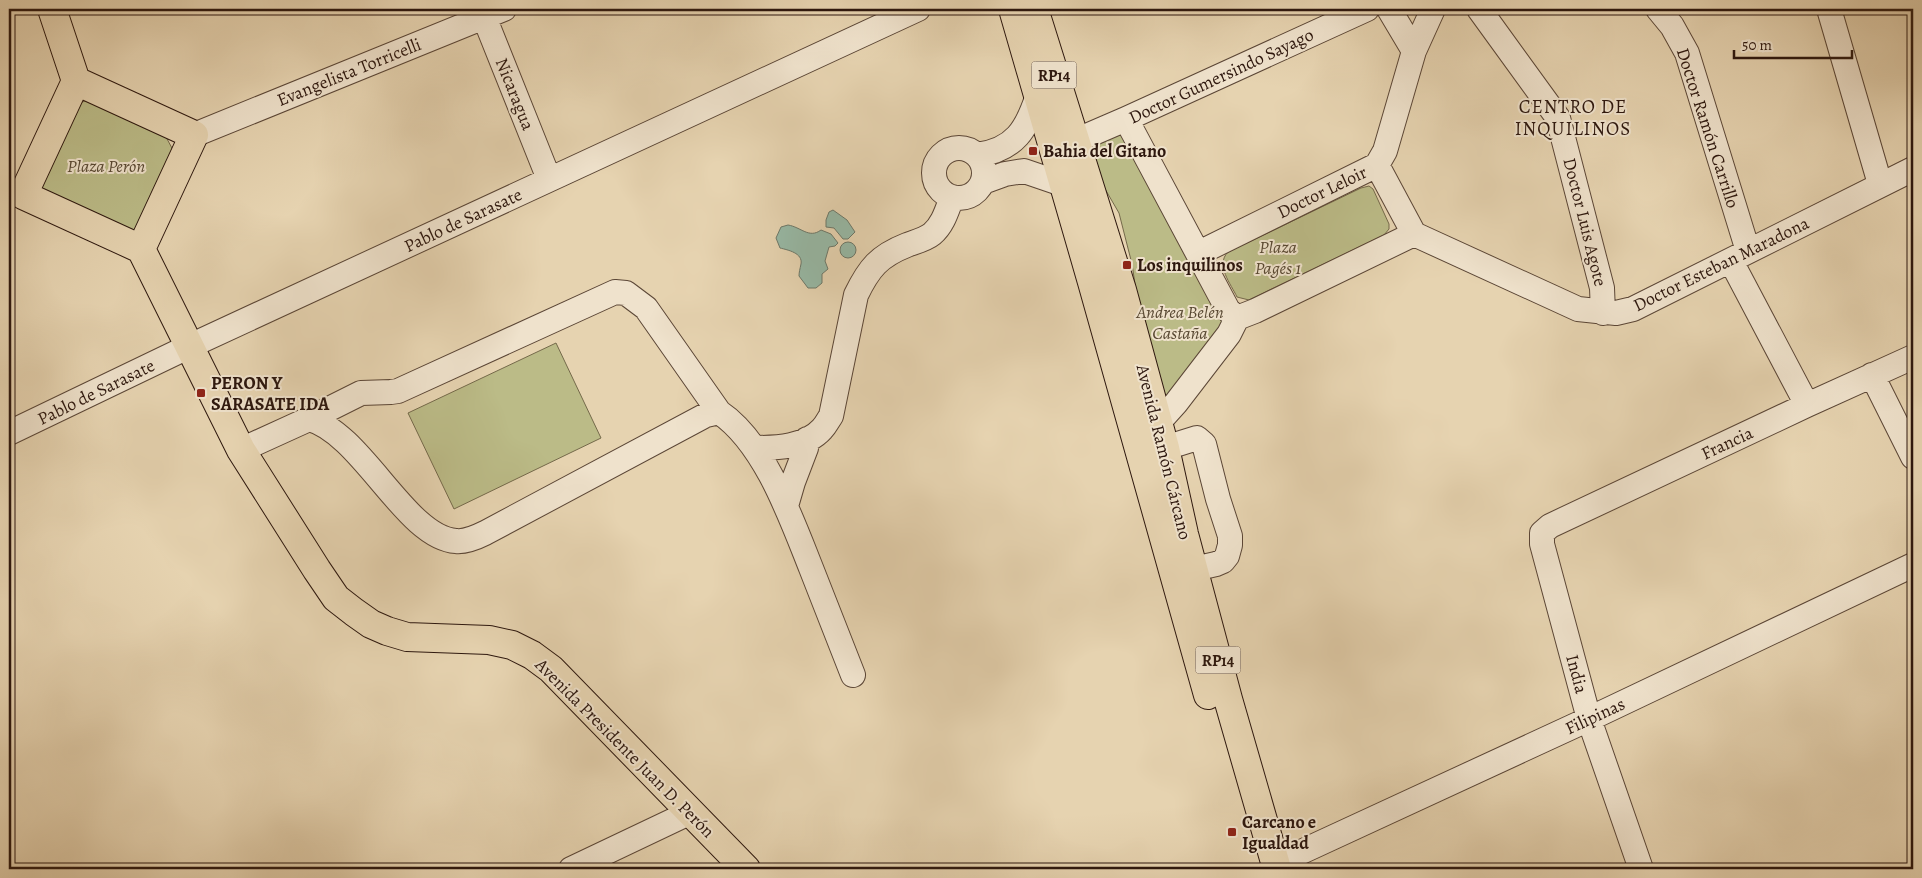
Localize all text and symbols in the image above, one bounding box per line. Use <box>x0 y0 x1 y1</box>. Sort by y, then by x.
street label: Doctor Gumersindo Sayago <box>1125 23 1317 129</box>
scale bar <box>1734 28 1852 60</box>
street label: Evangelista Torricelli <box>273 32 425 112</box>
text: 50 m <box>1742 35 1772 55</box>
street label: Doctor Ramón Carrillo <box>1671 45 1745 211</box>
street label: Nicaragua <box>490 54 541 134</box>
road number: RP14 <box>1032 62 1076 88</box>
district label: CENTRO DE INQUILINOS <box>1515 94 1631 142</box>
place label: Bahia del Gitano <box>1043 139 1166 163</box>
marker: Bahia del Gitano <box>1027 145 1039 157</box>
park label: Plaza Perón <box>67 154 145 178</box>
street label: Doctor Luis Agote <box>1557 155 1613 289</box>
street label: Doctor Leloir <box>1273 160 1371 224</box>
street label: Pablo de Sarasate <box>400 182 526 258</box>
street label: Doctor Esteban Maradona <box>1629 211 1813 317</box>
park label: Plaza Pagés 1 <box>1255 235 1301 280</box>
place label: Los inquilinos <box>1137 253 1243 277</box>
marker: Los inquilinos <box>1121 259 1133 271</box>
park label: Andrea Belén Castaña <box>1135 300 1224 345</box>
street label: Pablo de Sarasate <box>33 353 159 431</box>
street label: Avenida Ramón Cárcano <box>1130 361 1197 542</box>
place label: PERON Y SARASATE IDA <box>211 371 330 416</box>
marker: PERON Y SARASATE IDA <box>195 387 207 399</box>
street label: Francia <box>1697 420 1758 465</box>
road number: RP14 <box>1196 646 1240 674</box>
street label: Avenida Presidente Juan D. Perón <box>529 652 720 843</box>
street label: India <box>1560 652 1594 697</box>
street label: Filipinas <box>1561 692 1629 740</box>
place label: Carcano e Igualdad <box>1242 810 1316 855</box>
marker: Carcano e Igualdad <box>1226 826 1238 838</box>

